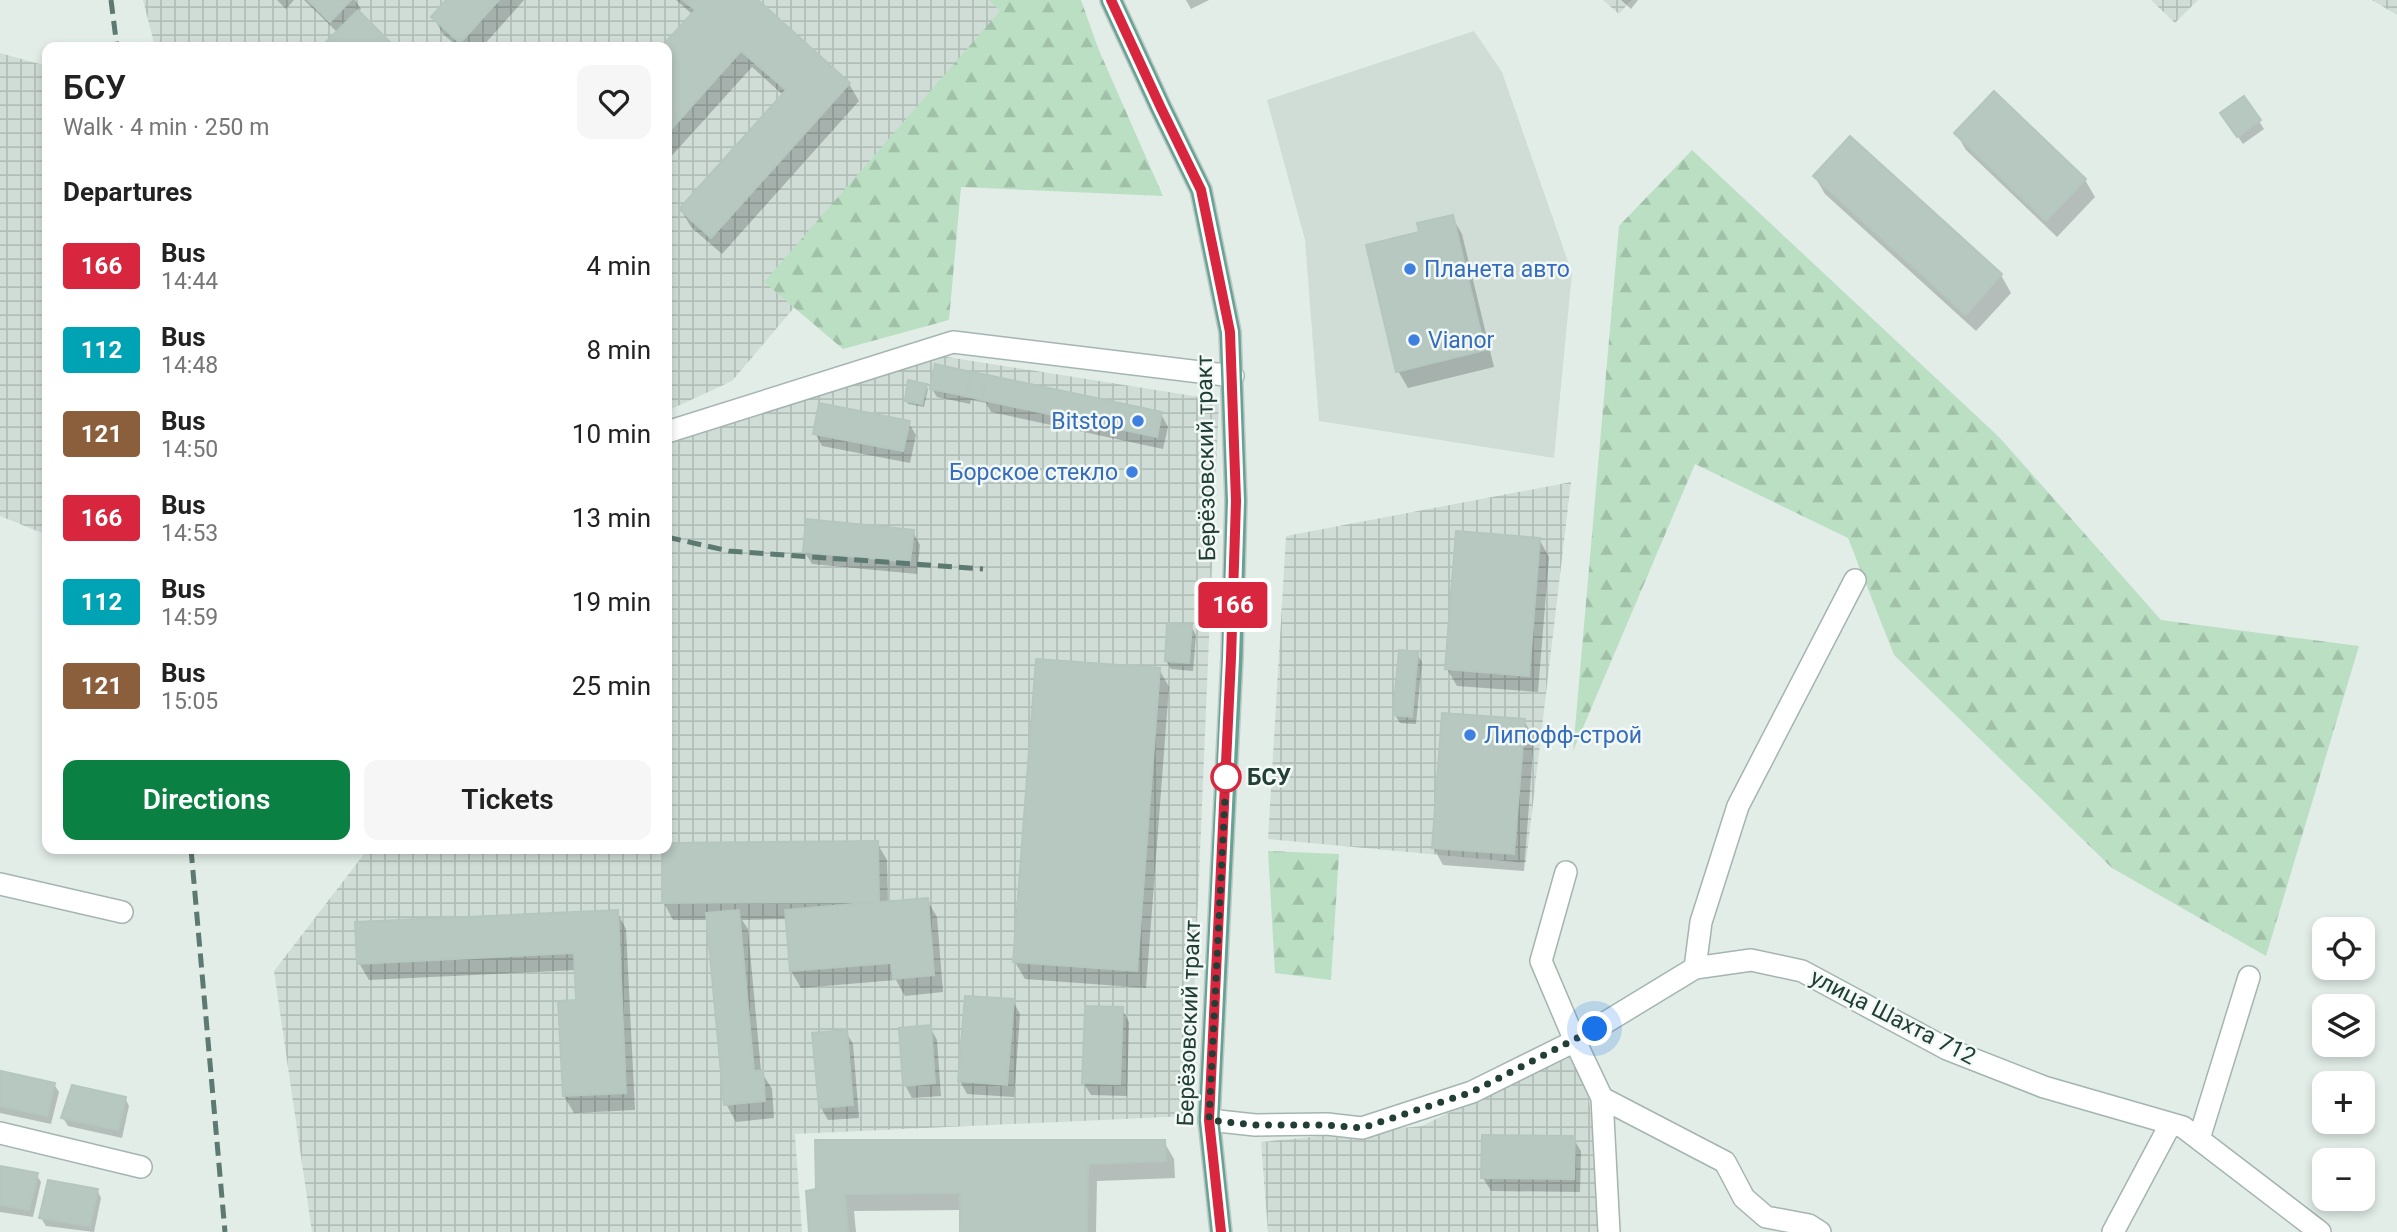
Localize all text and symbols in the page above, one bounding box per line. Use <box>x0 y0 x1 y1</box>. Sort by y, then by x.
button: heart <box>577 65 651 139</box>
text: БСУ <box>63 68 126 107</box>
text: Walk · 4 min · 250 m <box>63 114 269 141</box>
text: Departures <box>63 177 193 207</box>
text: Bus <box>161 238 206 268</box>
text: 4 min <box>586 251 651 281</box>
text: 166 <box>81 252 122 280</box>
place label: Планета авто <box>1424 256 1570 283</box>
marker: Планета авто <box>1402 261 1418 277</box>
text: 14:44 <box>161 268 218 295</box>
text: Bus <box>161 322 206 352</box>
place label: Vianor <box>1428 327 1495 354</box>
marker: Vianor <box>1406 332 1422 348</box>
text: 8 min <box>586 335 651 365</box>
text: 112 <box>81 336 122 364</box>
text: 14:48 <box>161 352 218 379</box>
street label: Берёзовский тракт <box>1191 355 1221 561</box>
text: Bus <box>161 406 206 436</box>
place label: Bitstop <box>1051 408 1124 435</box>
marker: Bitstop <box>1130 413 1146 429</box>
text: 10 min <box>572 419 651 449</box>
text: 121 <box>81 420 122 448</box>
text: 14:50 <box>161 436 218 463</box>
place label: Борское стекло <box>949 459 1118 486</box>
marker: Борское стекло <box>1124 464 1140 480</box>
text: Bus <box>161 490 206 520</box>
text: 13 min <box>572 503 651 533</box>
text: 166 <box>81 504 122 532</box>
text: 14:53 <box>161 520 218 547</box>
text: Bus <box>161 574 206 604</box>
line badge: 166 <box>1193 582 1273 628</box>
text: 19 min <box>572 587 651 617</box>
text: 112 <box>81 588 122 616</box>
text: 166 <box>1212 591 1254 619</box>
text: 14:59 <box>161 604 218 631</box>
text: Bus <box>161 658 206 688</box>
text: 25 min <box>572 671 651 701</box>
text: 121 <box>81 672 122 700</box>
text: 15:05 <box>161 688 218 715</box>
place label: Липофф-строй <box>1484 722 1642 749</box>
marker: Липофф-строй <box>1462 727 1478 743</box>
button: Directions <box>63 760 350 840</box>
button: Tickets <box>364 760 651 840</box>
marker: БСУ <box>1211 762 1241 792</box>
place label: БСУ <box>1247 764 1291 791</box>
map controls <box>2312 917 2375 1211</box>
button: locate <box>2312 917 2375 980</box>
street label: Берёзовский тракт <box>1172 919 1206 1127</box>
street label: улица Шахта 712 <box>1806 964 1980 1070</box>
button: layers <box>2312 994 2375 1057</box>
your location <box>1577 1011 1612 1046</box>
button: + <box>2312 1071 2375 1134</box>
button: − <box>2312 1148 2375 1211</box>

